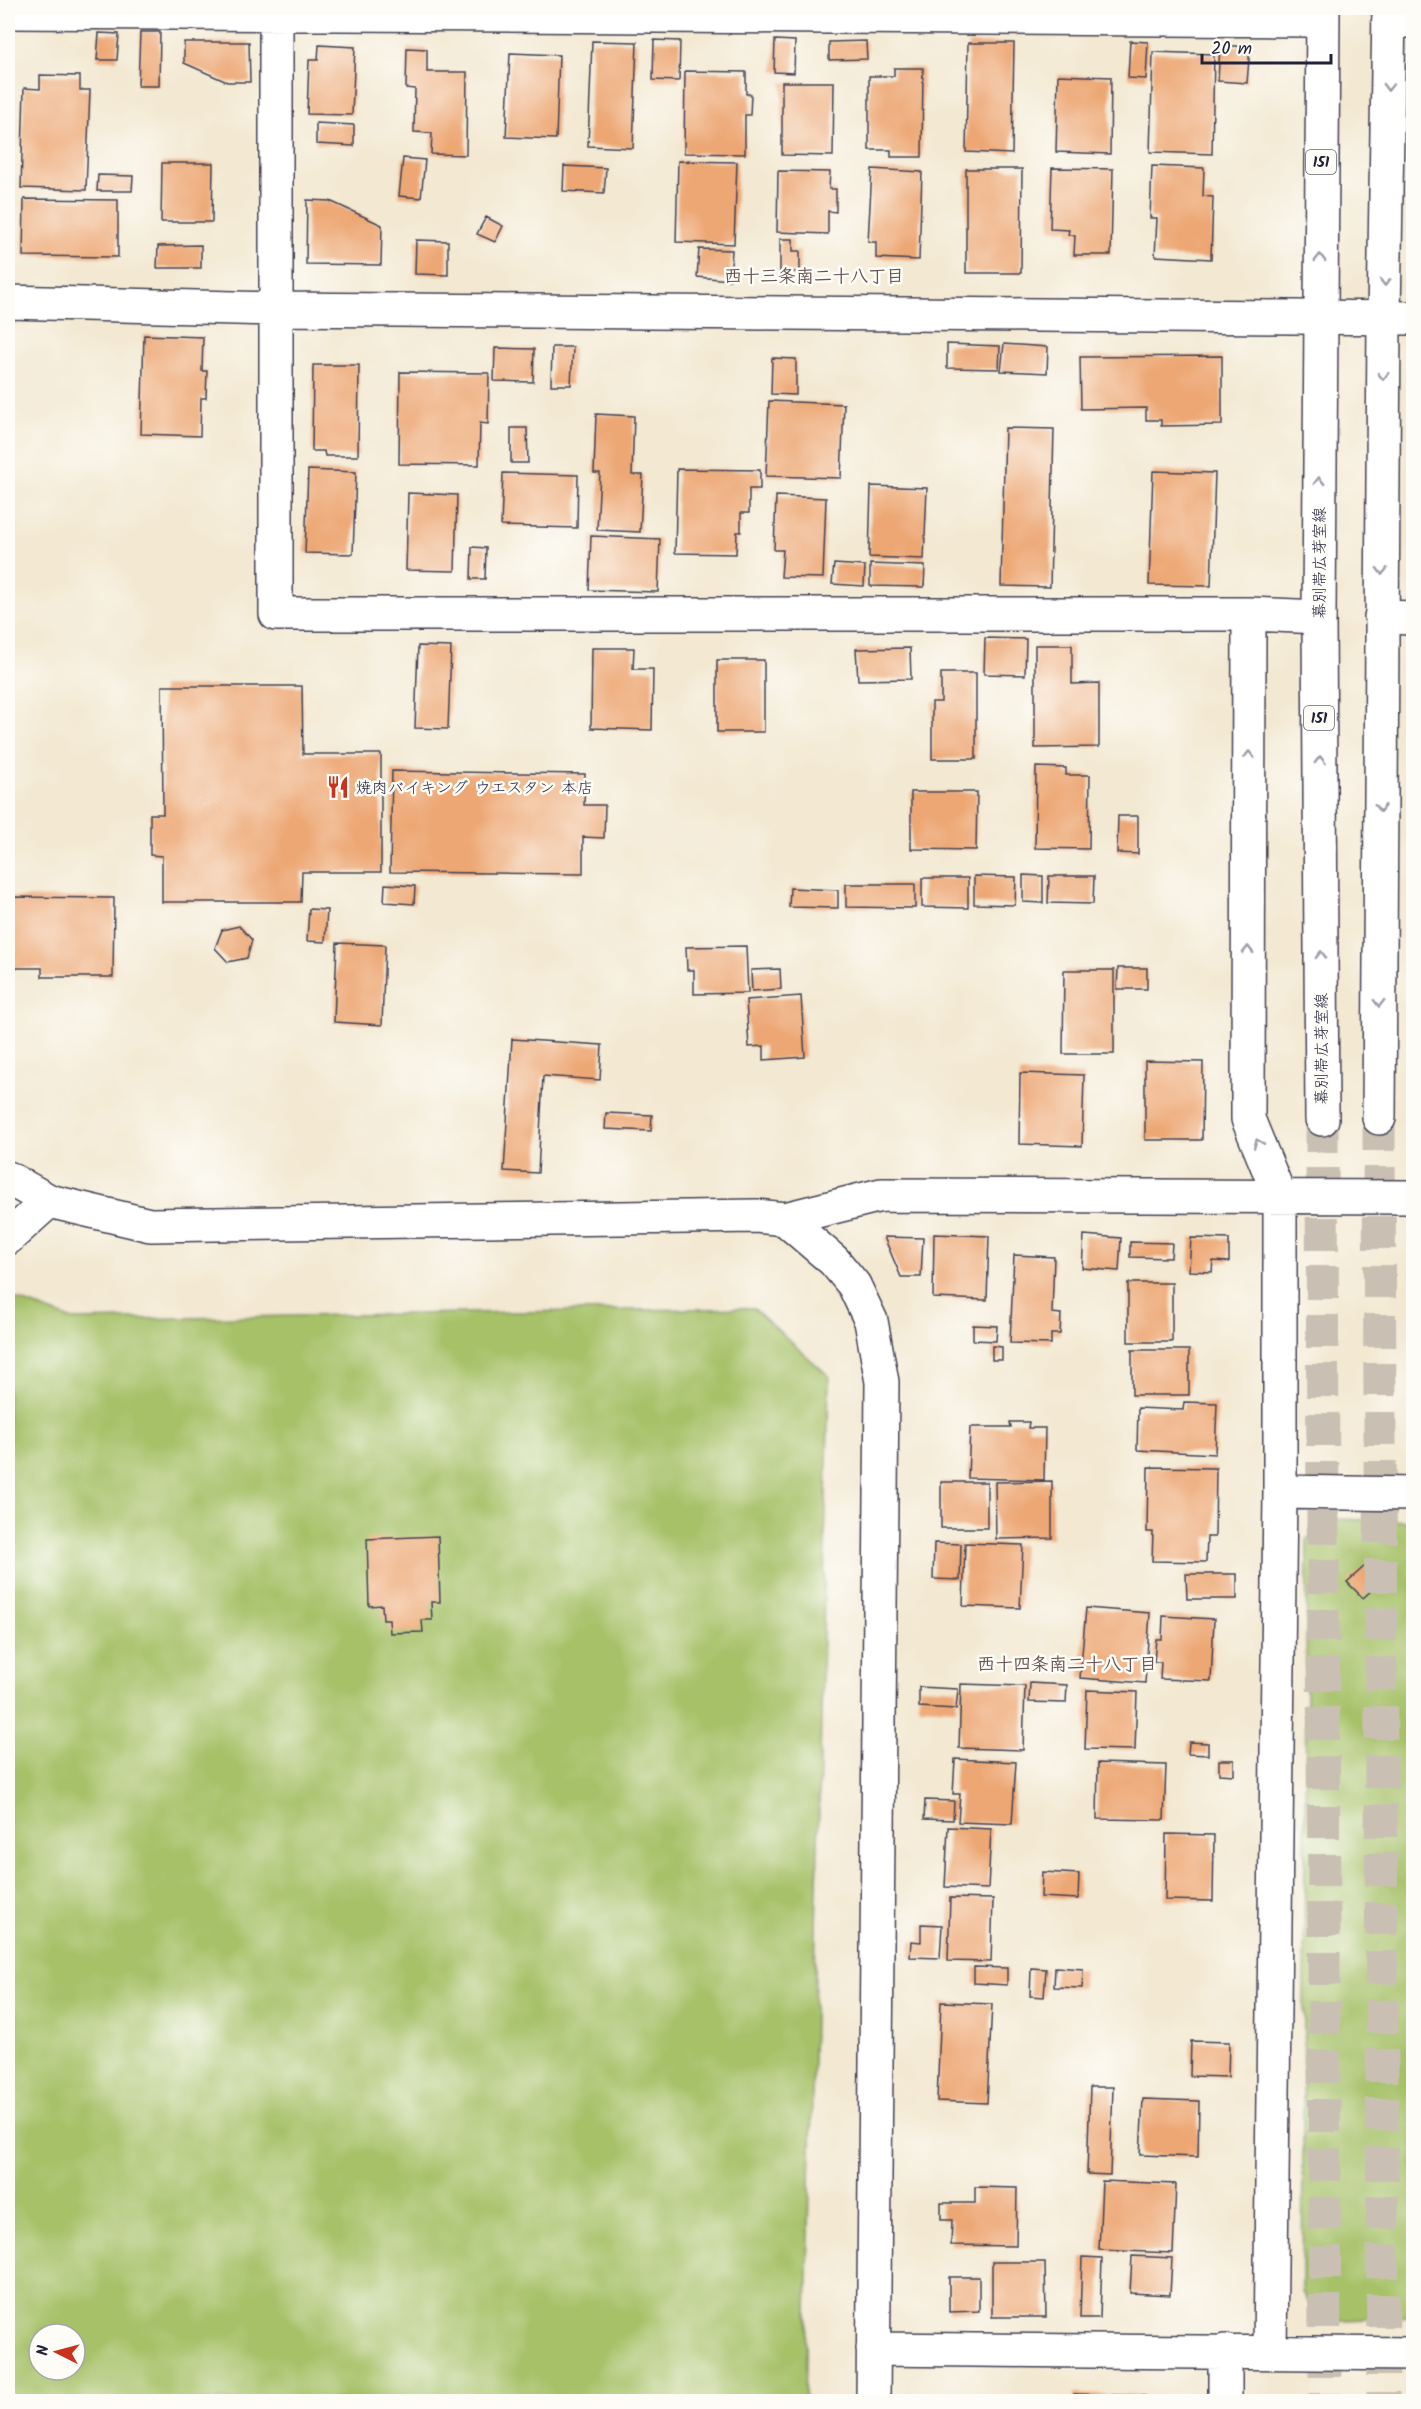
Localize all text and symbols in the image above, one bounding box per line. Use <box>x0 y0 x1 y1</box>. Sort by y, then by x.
scale bar <box>1202 27 1331 65</box>
text: 20 m <box>1211 35 1252 64</box>
one-way arrow <box>1382 82 1394 91</box>
road number: 151 <box>1306 150 1336 174</box>
one-way arrow <box>1314 253 1327 262</box>
district label: 西十三条南二十八丁目 <box>724 263 904 292</box>
one-way arrow <box>1378 277 1391 286</box>
one-way arrow <box>1377 371 1389 380</box>
one-way arrow <box>1313 477 1325 486</box>
street label: 幕別帯広芽室線 <box>1308 507 1333 619</box>
one-way arrow <box>1375 566 1388 575</box>
road number: 151 <box>1304 706 1334 730</box>
one-way arrow <box>1243 750 1255 759</box>
one-way arrow <box>1313 756 1326 765</box>
restaurant icon: 焼肉バイキング ウエスタン 本店 <box>325 774 351 800</box>
place label: 焼肉バイキング ウエスタン 本店 <box>356 776 593 801</box>
one-way arrow <box>1374 803 1386 812</box>
one-way arrow <box>1242 945 1254 954</box>
one-way arrow <box>1315 951 1327 960</box>
street label: 幕別帯広芽室線 <box>1310 993 1335 1105</box>
one-way arrow <box>1373 998 1385 1007</box>
one-way arrow <box>1253 1138 1265 1149</box>
district label: 西十四条南二十八丁目 <box>977 1651 1157 1680</box>
north arrow <box>27 2322 87 2382</box>
text: N <box>31 2344 57 2357</box>

